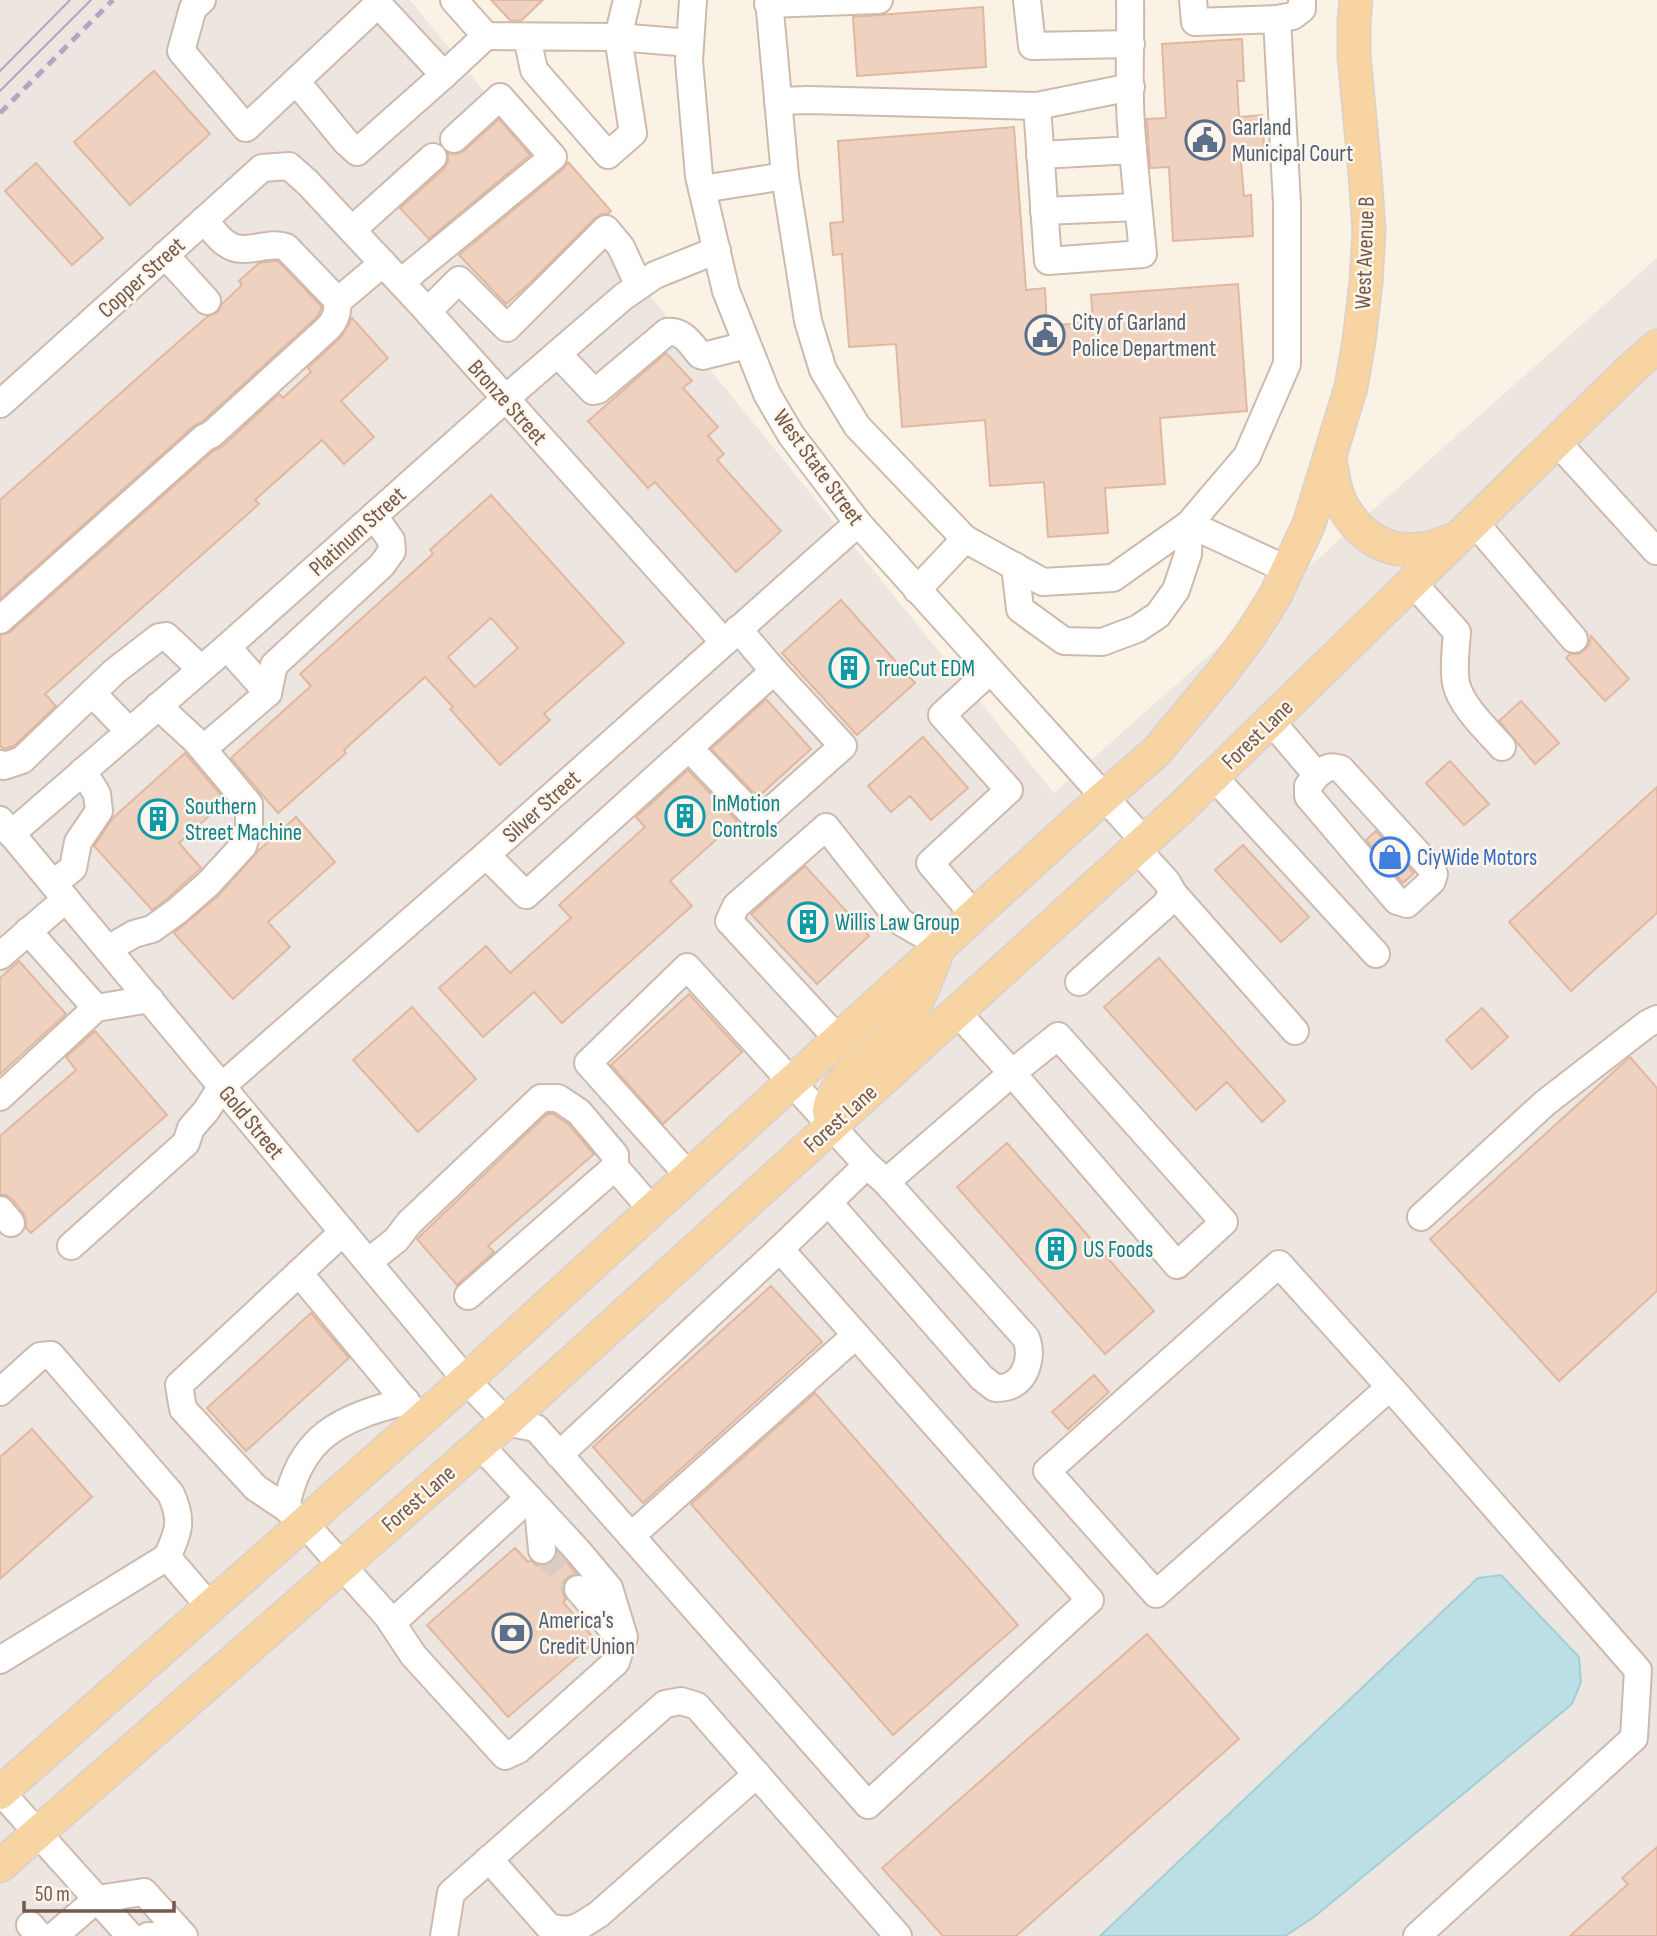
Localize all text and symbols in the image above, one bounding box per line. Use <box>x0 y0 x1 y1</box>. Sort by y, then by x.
place label: Garland Municipal Court <box>1232 114 1353 168</box>
public building icon: Garland Municipal Court <box>1184 119 1226 161</box>
street label: West Avenue B <box>1349 196 1381 310</box>
street label: Copper Street <box>92 231 191 324</box>
place label: City of Garland Police Department <box>1072 309 1216 363</box>
public building icon: City of Garland Police Department <box>1024 314 1066 356</box>
street label: Bronze Street <box>462 354 553 451</box>
street label: West State Street <box>767 404 870 531</box>
street label: Platinum Street <box>304 481 412 582</box>
building icon: TrueCut EDM <box>828 647 870 689</box>
place label: TrueCut EDM <box>876 655 975 683</box>
street label: Forest Lane <box>1216 694 1299 776</box>
street label: Silver Street <box>497 765 586 849</box>
place label: InMotion Controls <box>712 790 780 844</box>
place label: Southern Street Machine <box>185 793 302 847</box>
building icon: InMotion Controls <box>664 795 706 837</box>
building icon: Southern Street Machine <box>137 798 179 840</box>
shop icon: CiyWide Motors <box>1369 836 1411 878</box>
place label: CiyWide Motors <box>1417 844 1537 872</box>
building icon: Willis Law Group <box>787 901 829 943</box>
place label: Willis Law Group <box>835 909 960 937</box>
street label: Forest Lane <box>798 1079 883 1159</box>
street label: Gold Street <box>213 1080 290 1165</box>
building icon: US Foods <box>1035 1228 1077 1270</box>
place label: US Foods <box>1083 1236 1153 1264</box>
street label: Forest Lane <box>376 1459 461 1538</box>
place label: America's Credit Union <box>538 1607 635 1661</box>
bank icon: America's Credit Union <box>491 1612 533 1654</box>
scale bar <box>24 1870 175 1914</box>
text: 50 m <box>35 1882 70 1907</box>

